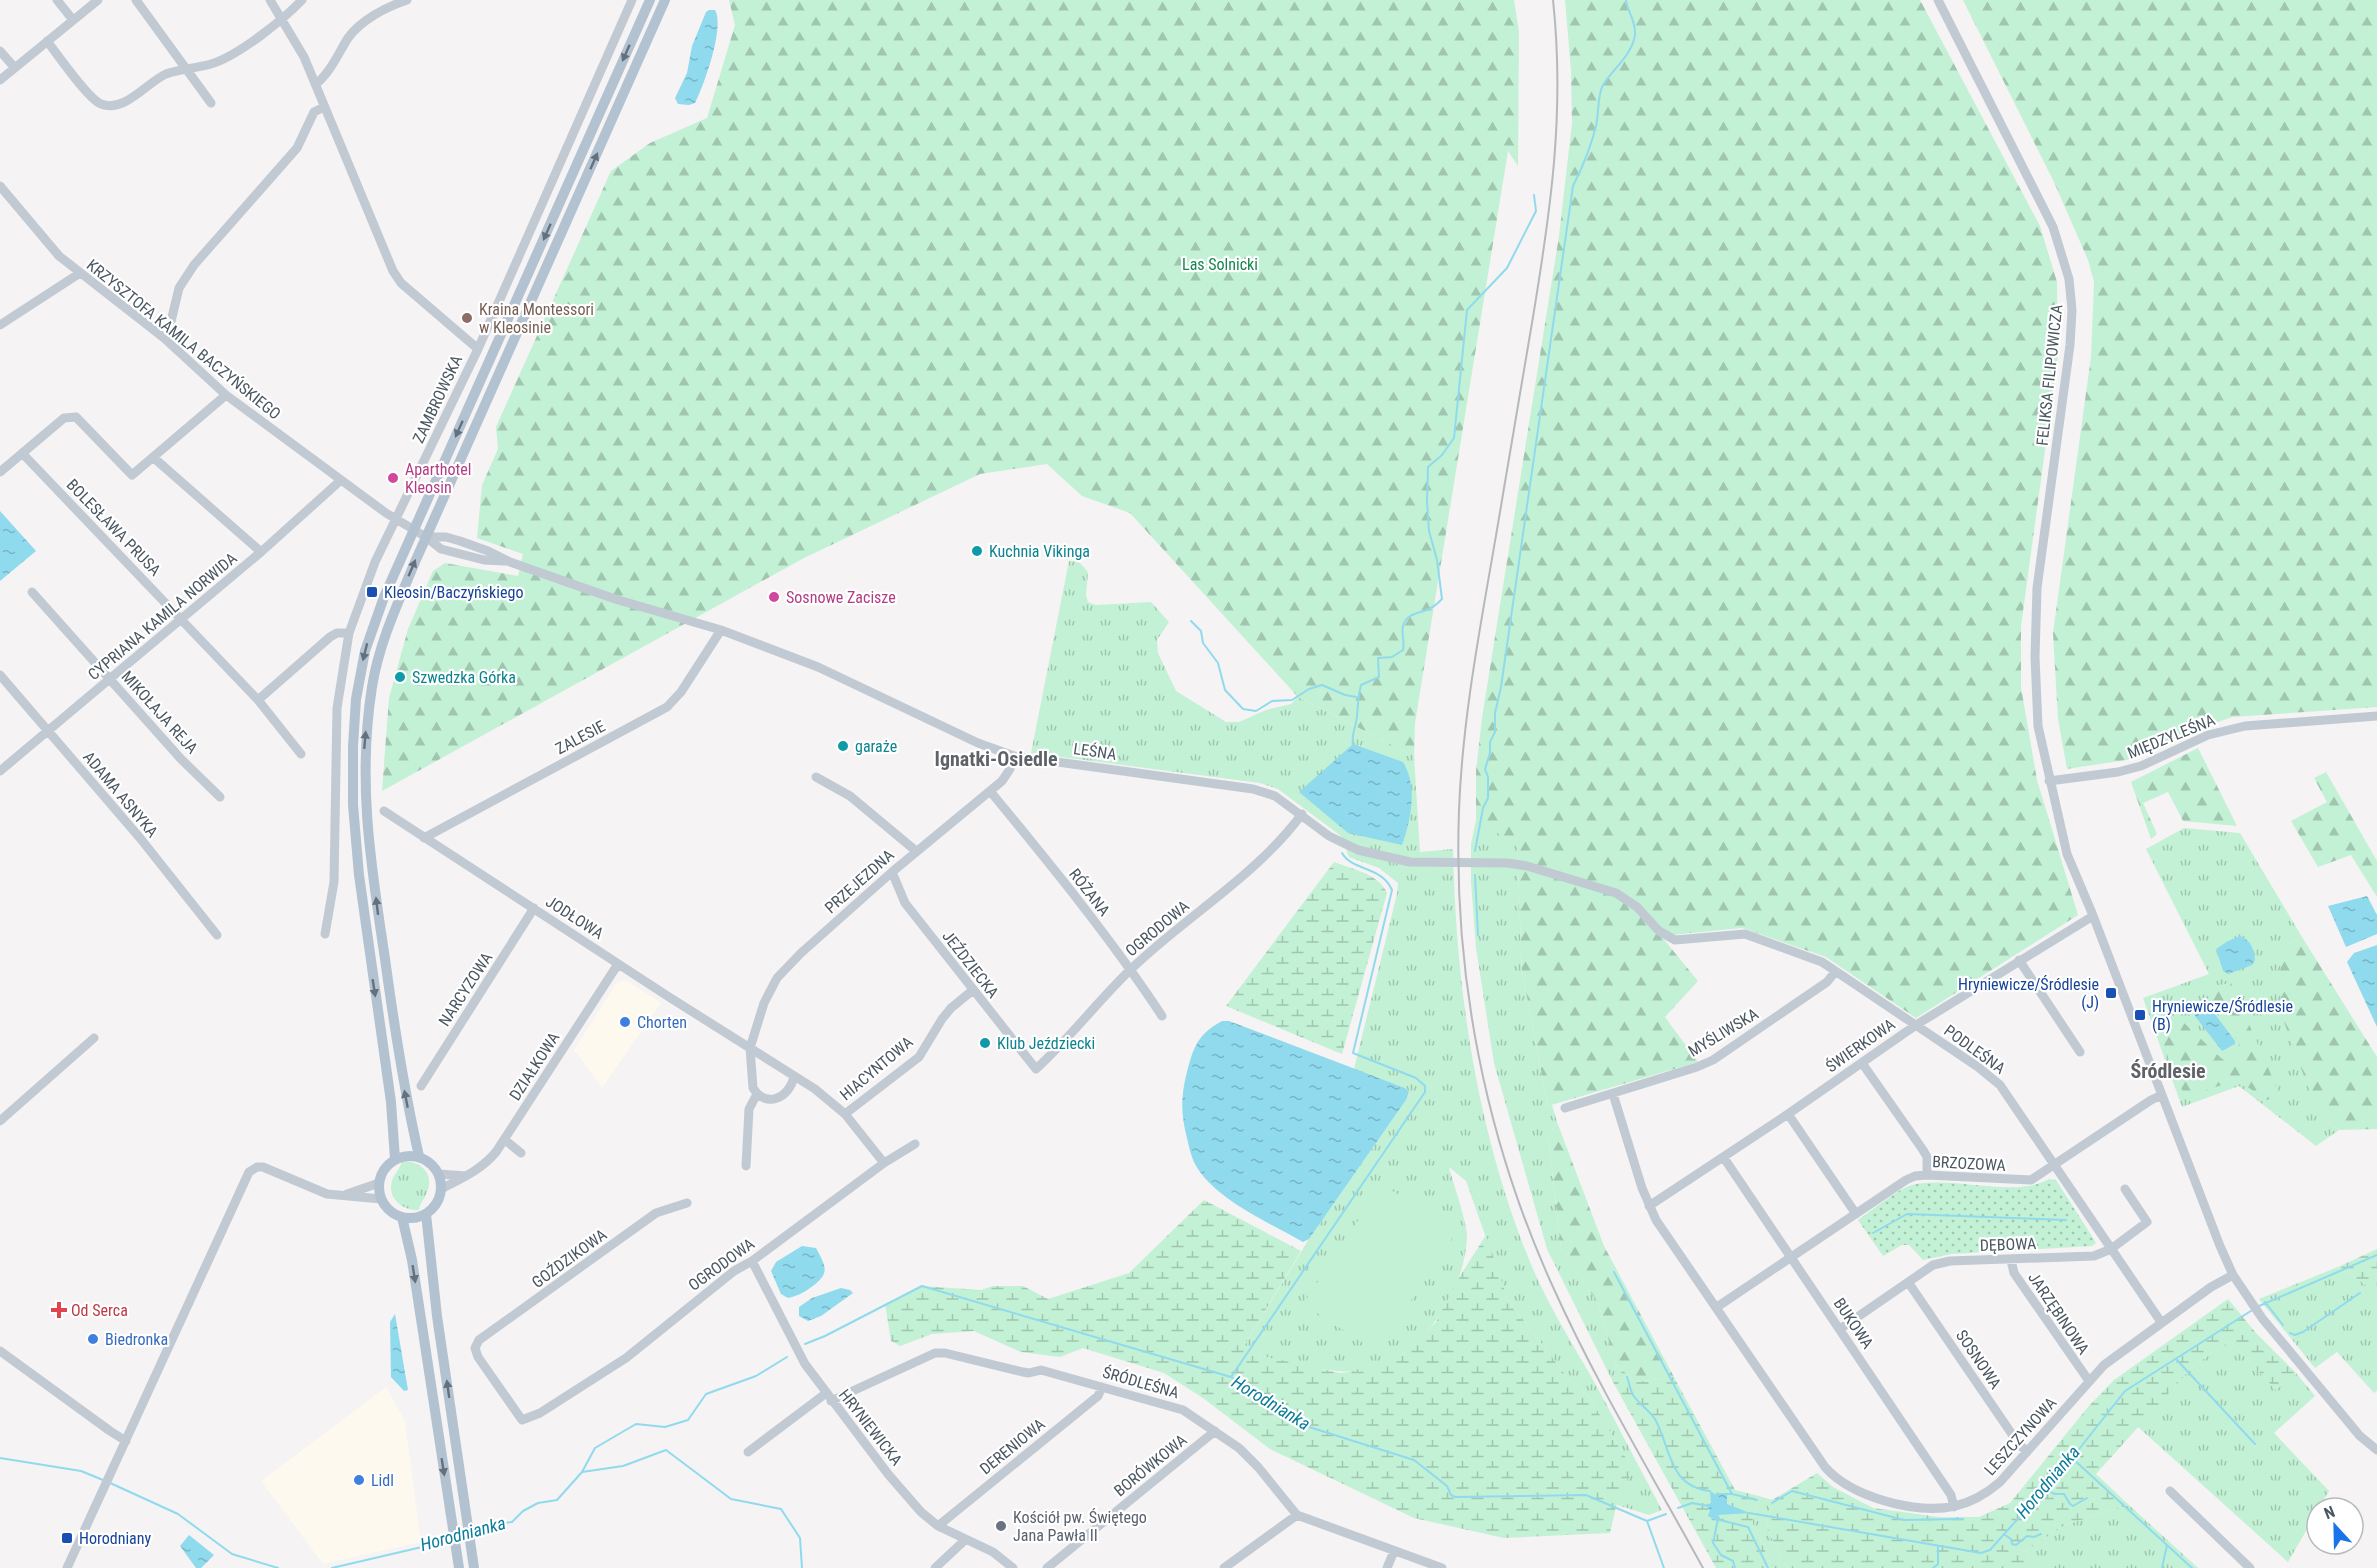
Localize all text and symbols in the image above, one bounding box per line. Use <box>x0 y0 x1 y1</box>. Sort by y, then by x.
one-way arrow <box>622 45 631 62</box>
one-way arrow <box>589 153 598 170</box>
one-way arrow <box>542 223 552 241</box>
street label: KRZYSZTOFA KAMILA BACZYŃSKIEGO <box>83 255 284 424</box>
park label: Las Solnicki <box>1182 255 1258 274</box>
place label: Kraina Montessori w Kleosinie <box>479 300 594 337</box>
street label: FELIKSA FILIPOWICZA <box>2033 303 2066 447</box>
marker: Kraina Montessori w Kleosinie <box>460 311 474 325</box>
street label: ZAMBROWSKA <box>409 352 466 446</box>
one-way arrow <box>454 420 464 438</box>
place label: Aparthotel Kleosin <box>405 460 471 497</box>
marker: Aparthotel Kleosin <box>386 471 400 485</box>
street label: BOLESŁAWA PRUSA <box>63 475 165 580</box>
place label: Kuchnia Vikinga <box>989 542 1090 561</box>
marker: Kuchnia Vikinga <box>970 544 984 558</box>
street label: CYPRIANA KAMILA NORWIDA <box>84 549 241 684</box>
one-way arrow <box>408 559 417 576</box>
place label: Kleosin/Baczyńskiego <box>384 583 523 602</box>
marker: Kleosin/Baczyńskiego <box>365 585 379 599</box>
place label: Sosnowe Zacisze <box>786 588 896 607</box>
marker: Sosnowe Zacisze <box>767 590 781 604</box>
one-way arrow <box>360 643 370 661</box>
street label: MIKOŁAJA REJA <box>118 667 202 758</box>
place label: Szwedzka Górka <box>412 668 516 687</box>
marker: Szwedzka Górka <box>393 670 407 684</box>
street label: MIĘDZYLEŚNA <box>2125 710 2218 763</box>
street label: ZALESIE <box>552 716 608 758</box>
one-way arrow <box>361 730 370 749</box>
place label: garaże <box>855 737 897 756</box>
marker: garaże <box>836 739 850 753</box>
street label: LEŚNA <box>1072 739 1118 764</box>
district label: Ignatki-Osiedle <box>935 747 1057 771</box>
street label: ADAMA ASNYKA <box>79 748 162 841</box>
street label: PRZEJEZDNA <box>821 845 898 917</box>
street label: RÓŻANA <box>1065 864 1115 920</box>
street label: JODŁOWA <box>542 892 607 943</box>
street label: OGRODOWA <box>1122 896 1193 960</box>
one-way arrow <box>372 897 382 916</box>
street label: JEŹDZIECKA <box>938 927 1003 1002</box>
street label: NARCYZOWA <box>435 949 496 1030</box>
place label: Hryniewicze/Śródlesie (J) <box>1958 975 2099 1012</box>
one-way arrow <box>369 979 378 998</box>
marker: Hryniewicze/Śródlesie (J) <box>2104 986 2118 1000</box>
place label: Hryniewicze/Śródlesie (B) <box>2152 997 2293 1034</box>
street label: MYŚLIWSKA <box>1685 1004 1762 1061</box>
marker: Hryniewicze/Śródlesie (B) <box>2133 1008 2147 1022</box>
place label: Chorten <box>637 1013 687 1032</box>
marker: Chorten <box>618 1015 632 1029</box>
street label: ŚWIERKOWA <box>1822 1015 1899 1076</box>
street label: PODLEŚNA <box>1940 1021 2009 1078</box>
street label: DZIAŁKOWA <box>505 1029 563 1104</box>
street label: HIACYNTOWA <box>836 1032 917 1104</box>
place label: Klub Jeździecki <box>997 1034 1095 1053</box>
marker: Klub Jeździecki <box>978 1036 992 1050</box>
district label: Śródlesie <box>2130 1059 2206 1083</box>
one-way arrow <box>401 1090 410 1109</box>
street label: BRZOZOWA <box>1932 1152 2006 1175</box>
street label: GOŹDZIKOWA <box>528 1225 610 1292</box>
street label: OGRODOWA <box>685 1234 758 1295</box>
street label: DĘBOWA <box>1979 1234 2037 1255</box>
one-way arrow <box>410 1264 419 1283</box>
street label: JARZĘBINOWA <box>2024 1269 2093 1358</box>
street label: BUKOWA <box>1830 1294 1877 1352</box>
place label: Od Serca <box>71 1301 128 1320</box>
marker: Od Serca <box>52 1303 66 1317</box>
street label: SOSNOWA <box>1952 1326 2005 1392</box>
place label: Biedronka <box>105 1330 168 1349</box>
marker: Biedronka <box>86 1332 100 1346</box>
street label: ŚRÓDLEŚNA <box>1100 1362 1182 1402</box>
water label: Horodnianka <box>1228 1371 1314 1434</box>
one-way arrow <box>443 1380 452 1399</box>
street label: HRYNIEWICKA <box>835 1385 906 1469</box>
street label: LESZCZYNOWA <box>1980 1393 2060 1479</box>
street label: DERENIOWA <box>976 1414 1049 1478</box>
street label: BORÓWKOWA <box>1110 1430 1190 1500</box>
water label: Horodnianka <box>2011 1441 2084 1522</box>
one-way arrow <box>439 1457 448 1476</box>
place label: Lidl <box>371 1471 394 1490</box>
marker: Lidl <box>352 1473 366 1487</box>
north arrow <box>2305 1496 2365 1556</box>
text: N <box>2321 1502 2338 1523</box>
place label: Kościół pw. Świętego Jana Pawła II <box>1013 1508 1147 1545</box>
water label: Horodnianka <box>418 1512 508 1555</box>
marker: Kościół pw. Świętego Jana Pawła II <box>994 1519 1008 1533</box>
place label: Horodniany <box>79 1529 151 1548</box>
marker: Horodniany <box>60 1531 74 1545</box>

